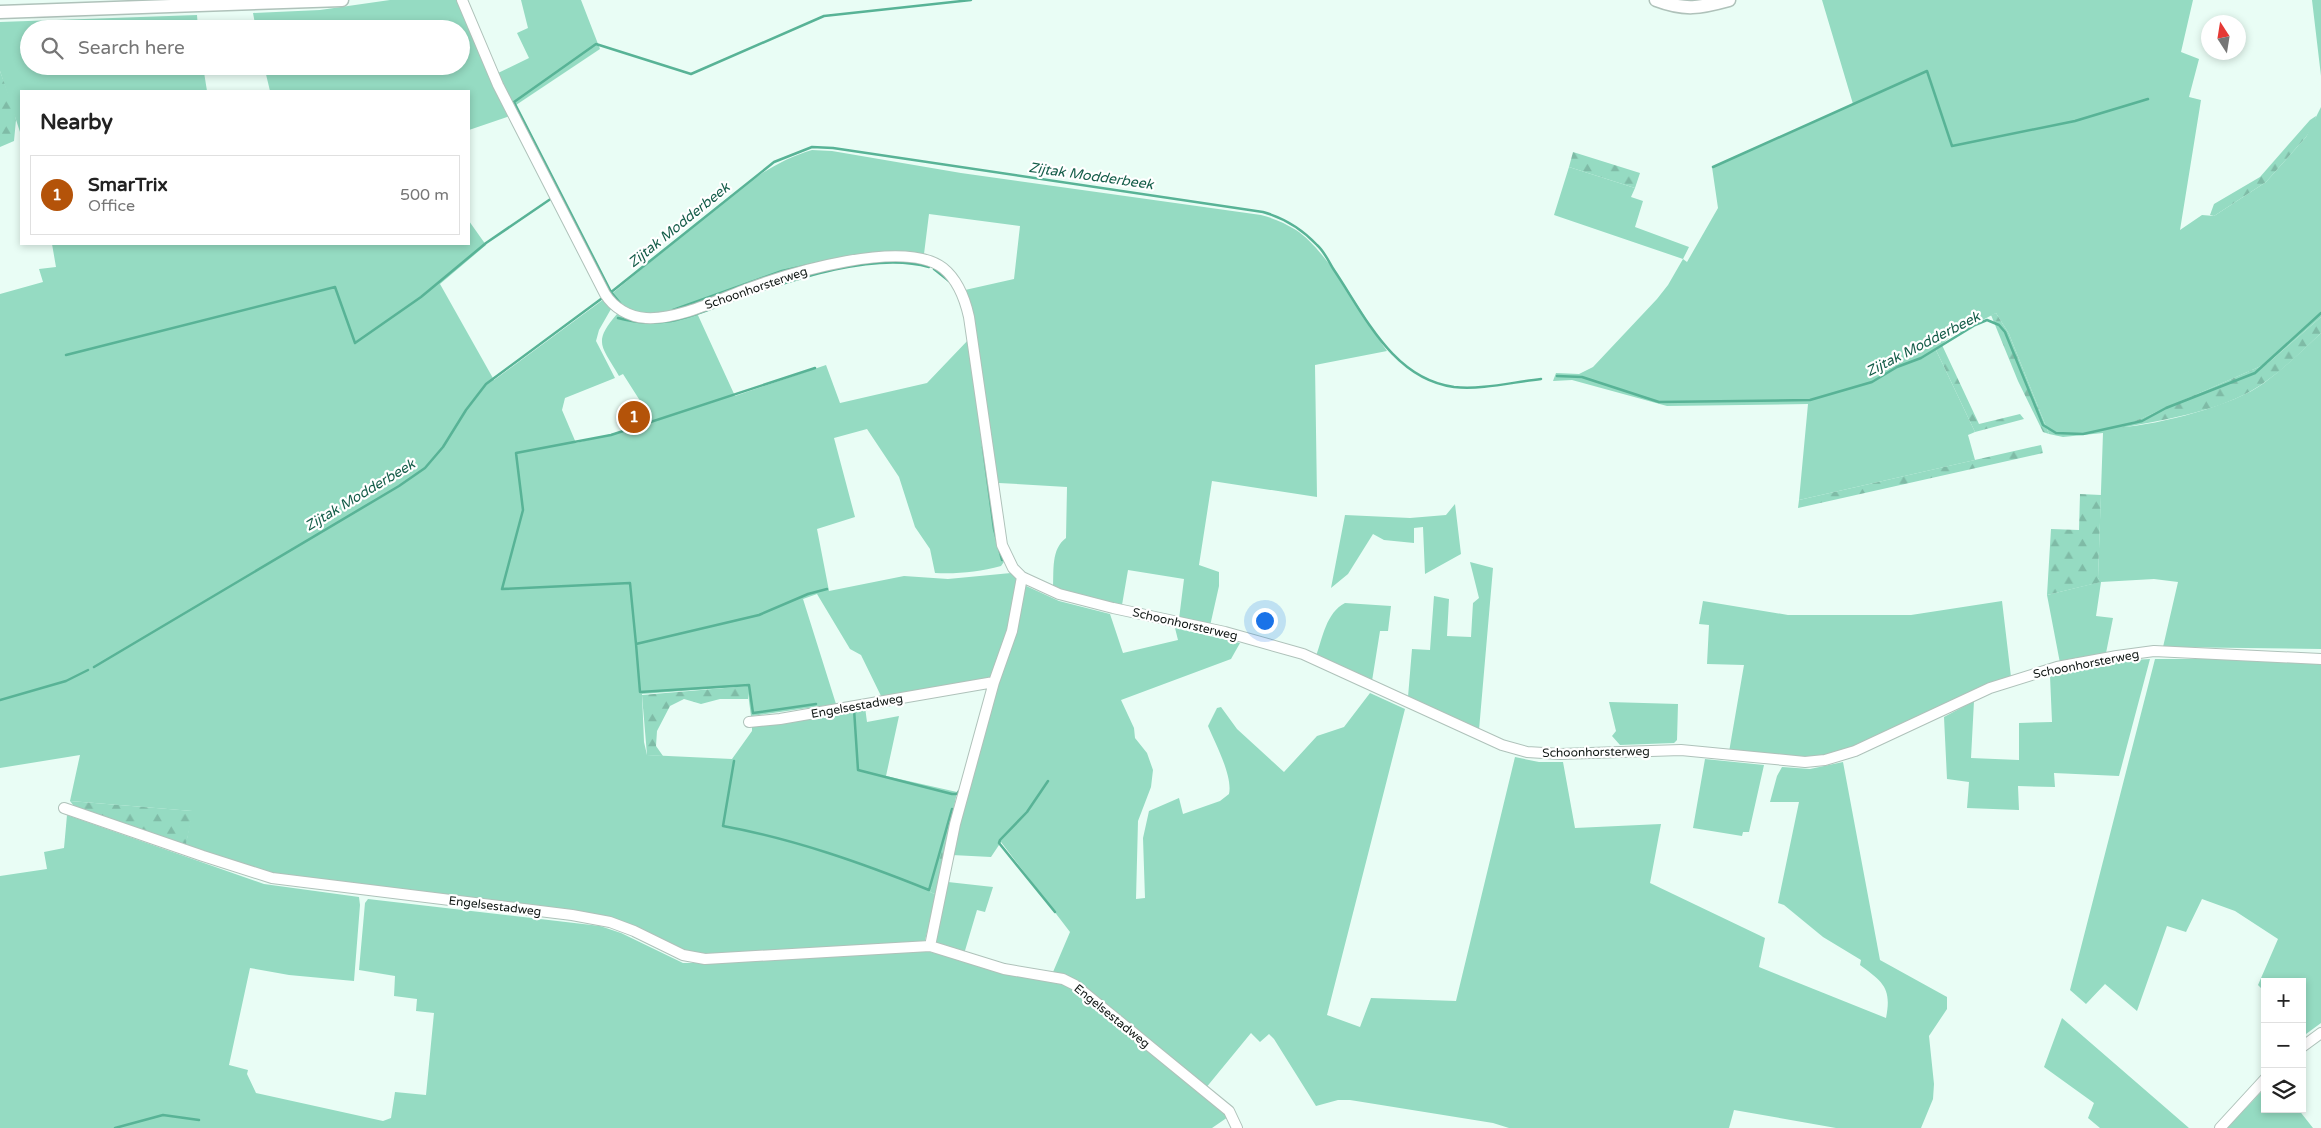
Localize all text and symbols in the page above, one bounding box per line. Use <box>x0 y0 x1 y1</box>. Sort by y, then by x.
north arrow <box>2201 15 2246 60</box>
search box <box>20 20 470 75</box>
icon: search <box>38 34 66 62</box>
text: Search here <box>78 37 185 59</box>
text: Nearby <box>40 110 113 135</box>
water label: Zijtak Modderbeek <box>1028 159 1156 193</box>
text: SmarTrix <box>88 174 168 196</box>
water label: Zijtak Modderbeek <box>625 178 734 271</box>
text: 1 <box>52 185 62 205</box>
text: 500 m <box>400 185 449 205</box>
text: Office <box>88 196 135 216</box>
street label: Schoonhorsterweg <box>703 264 809 312</box>
water label: Zijtak Modderbeek <box>1863 307 1984 380</box>
pin: 1 <box>618 398 650 436</box>
water label: Zijtak Modderbeek <box>302 455 419 535</box>
street label: Schoonhorsterweg <box>1131 605 1239 643</box>
your location <box>1252 608 1278 634</box>
street label: Schoonhorsterweg <box>2032 647 2140 681</box>
street label: Engelsestadweg <box>810 691 904 721</box>
street label: Schoonhorsterweg <box>1542 744 1650 760</box>
street label: Engelsestadweg <box>448 893 542 919</box>
map controls <box>2261 978 2306 1113</box>
button: + <box>2261 978 2306 1023</box>
street label: Engelsestadweg <box>1071 981 1153 1051</box>
button: − <box>2261 1023 2306 1068</box>
button: layers <box>2261 1068 2306 1113</box>

